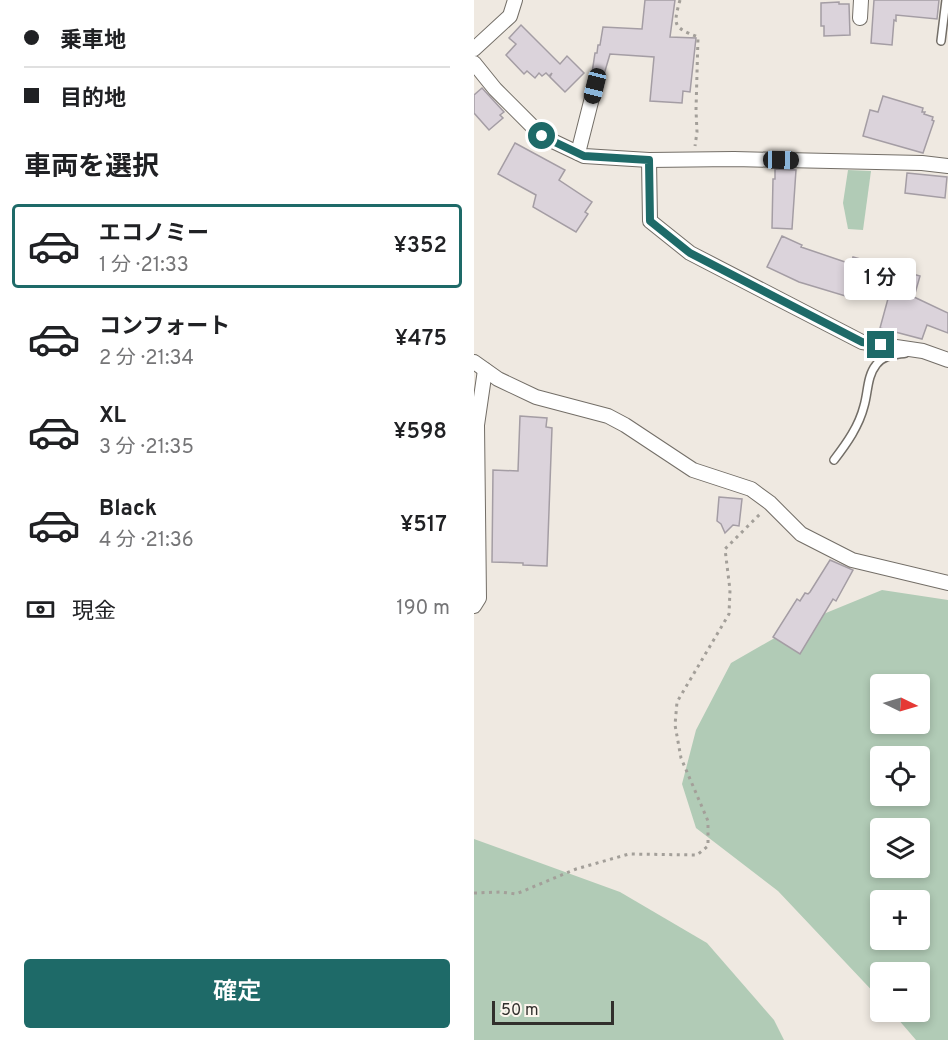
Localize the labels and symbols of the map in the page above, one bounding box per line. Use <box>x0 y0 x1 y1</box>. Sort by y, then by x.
car <box>582 66 608 106</box>
route start <box>528 122 555 149</box>
car <box>763 151 799 169</box>
callout: 1 分 <box>845 258 917 300</box>
route end <box>867 331 894 358</box>
north arrow <box>870 674 930 734</box>
scale bar <box>492 998 614 1026</box>

